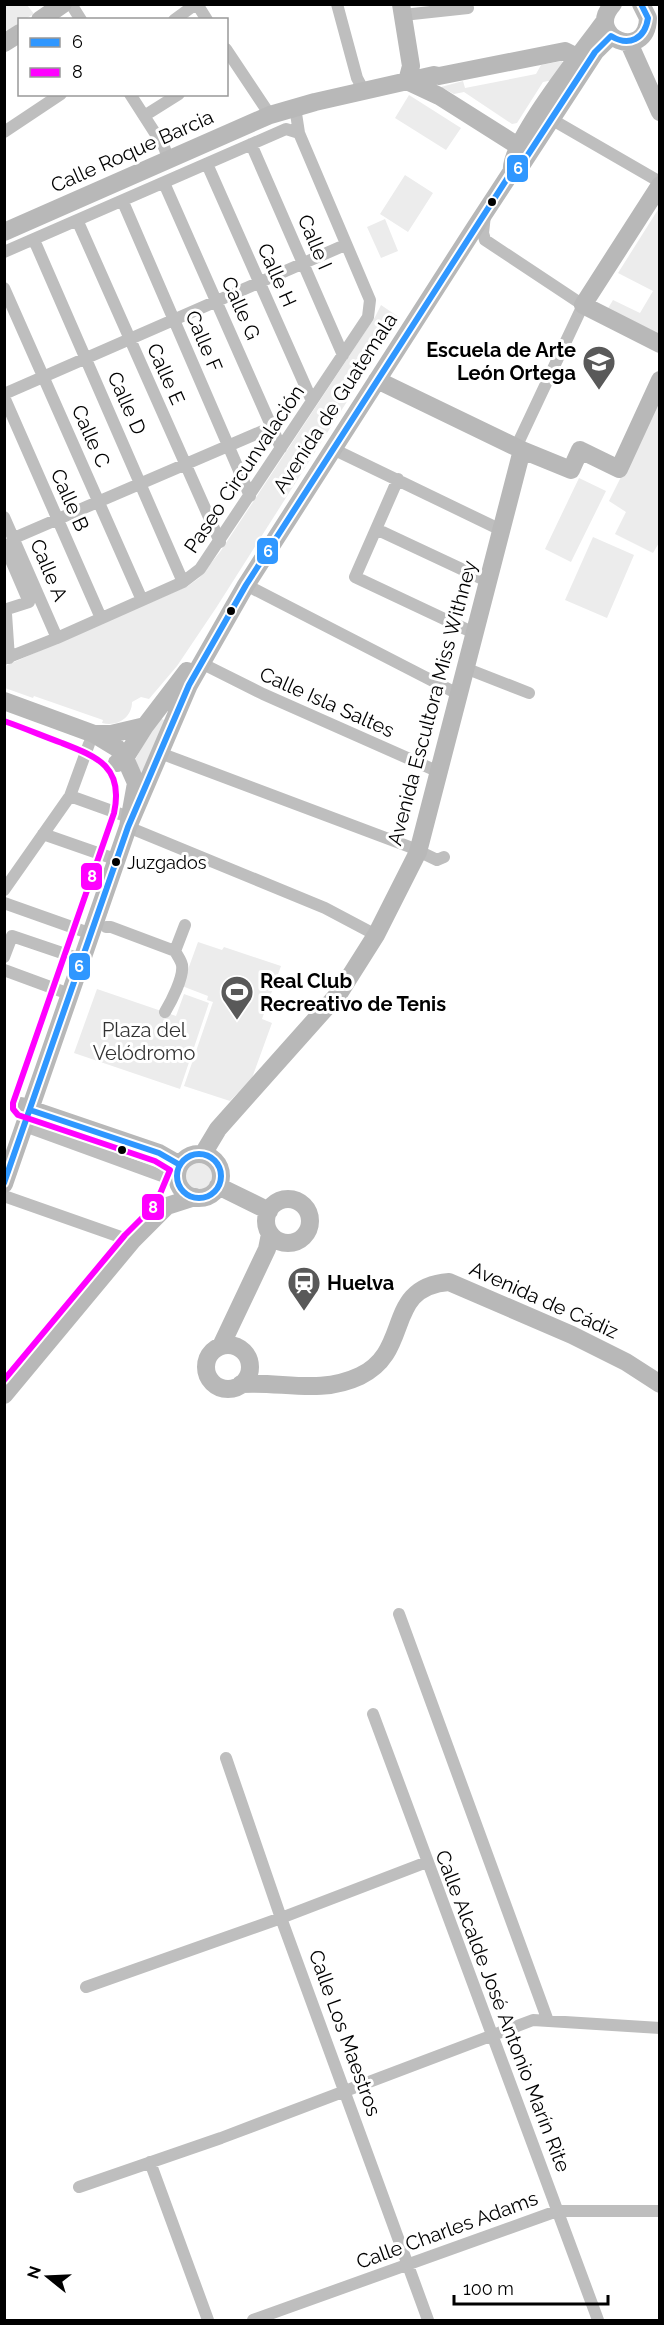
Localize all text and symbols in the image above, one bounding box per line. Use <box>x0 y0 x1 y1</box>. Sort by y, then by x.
legend <box>18 18 228 96</box>
text: 6 <box>72 31 83 52</box>
text: 8 <box>72 61 83 82</box>
street label: Calle Roque Barcia <box>47 104 217 198</box>
line badge: 6 <box>506 154 529 183</box>
text: 6 <box>513 159 523 178</box>
unlabelled marker <box>486 196 498 208</box>
street label: Calle I <box>293 211 337 273</box>
street label: Calle H <box>252 239 302 311</box>
street label: Calle G <box>216 273 266 343</box>
street label: Calle F <box>180 307 228 375</box>
street label: Avenida de Guatemala <box>268 309 402 497</box>
place label: Escuela de Arte León Ortega <box>426 338 576 385</box>
street label: Calle E <box>142 340 190 408</box>
school or university icon: Escuela de Arte León Ortega <box>581 344 617 391</box>
street label: Calle D <box>102 368 152 438</box>
street label: Paseo Circunvalación <box>179 381 309 557</box>
street label: Calle C <box>67 401 116 471</box>
street label: Calle B <box>46 465 94 535</box>
street label: Calle A <box>25 535 73 605</box>
line badge: 6 <box>256 537 279 565</box>
text: 6 <box>263 542 273 561</box>
street label: Avenida Escultora Miss Withney <box>382 558 482 848</box>
unlabelled marker <box>225 605 237 617</box>
street label: Calle Isla Saltes <box>256 662 398 742</box>
place label: Juzgados <box>127 852 207 873</box>
marker: Juzgados <box>110 856 122 868</box>
line badge: 8 <box>80 862 103 891</box>
text: 8 <box>87 867 97 886</box>
line badge: 6 <box>68 952 91 981</box>
text: 6 <box>74 957 84 976</box>
place label: Real Club Recreativo de Tenis <box>260 969 446 1016</box>
sports icon: Real Club Recreativo de Tenis <box>219 974 255 1021</box>
park label: Plaza del Velódromo <box>93 1018 195 1065</box>
unlabelled marker <box>116 1144 128 1156</box>
line badge: 8 <box>141 1193 165 1221</box>
text: 8 <box>148 1198 158 1217</box>
street label: Avenida de Cádiz <box>466 1257 622 1344</box>
station icon: Huelva <box>286 1265 322 1312</box>
place label: Huelva <box>327 1271 394 1295</box>
street label: Calle Alcalde José Antonio Marín Rite <box>430 1847 576 2175</box>
street label: Calle Los Maestros <box>304 1947 386 2119</box>
street label: Calle Charles Adams <box>353 2186 541 2274</box>
north arrow <box>18 2247 78 2307</box>
text: N <box>23 2264 45 2281</box>
scale bar <box>454 2268 608 2306</box>
text: 100 m <box>463 2278 514 2299</box>

